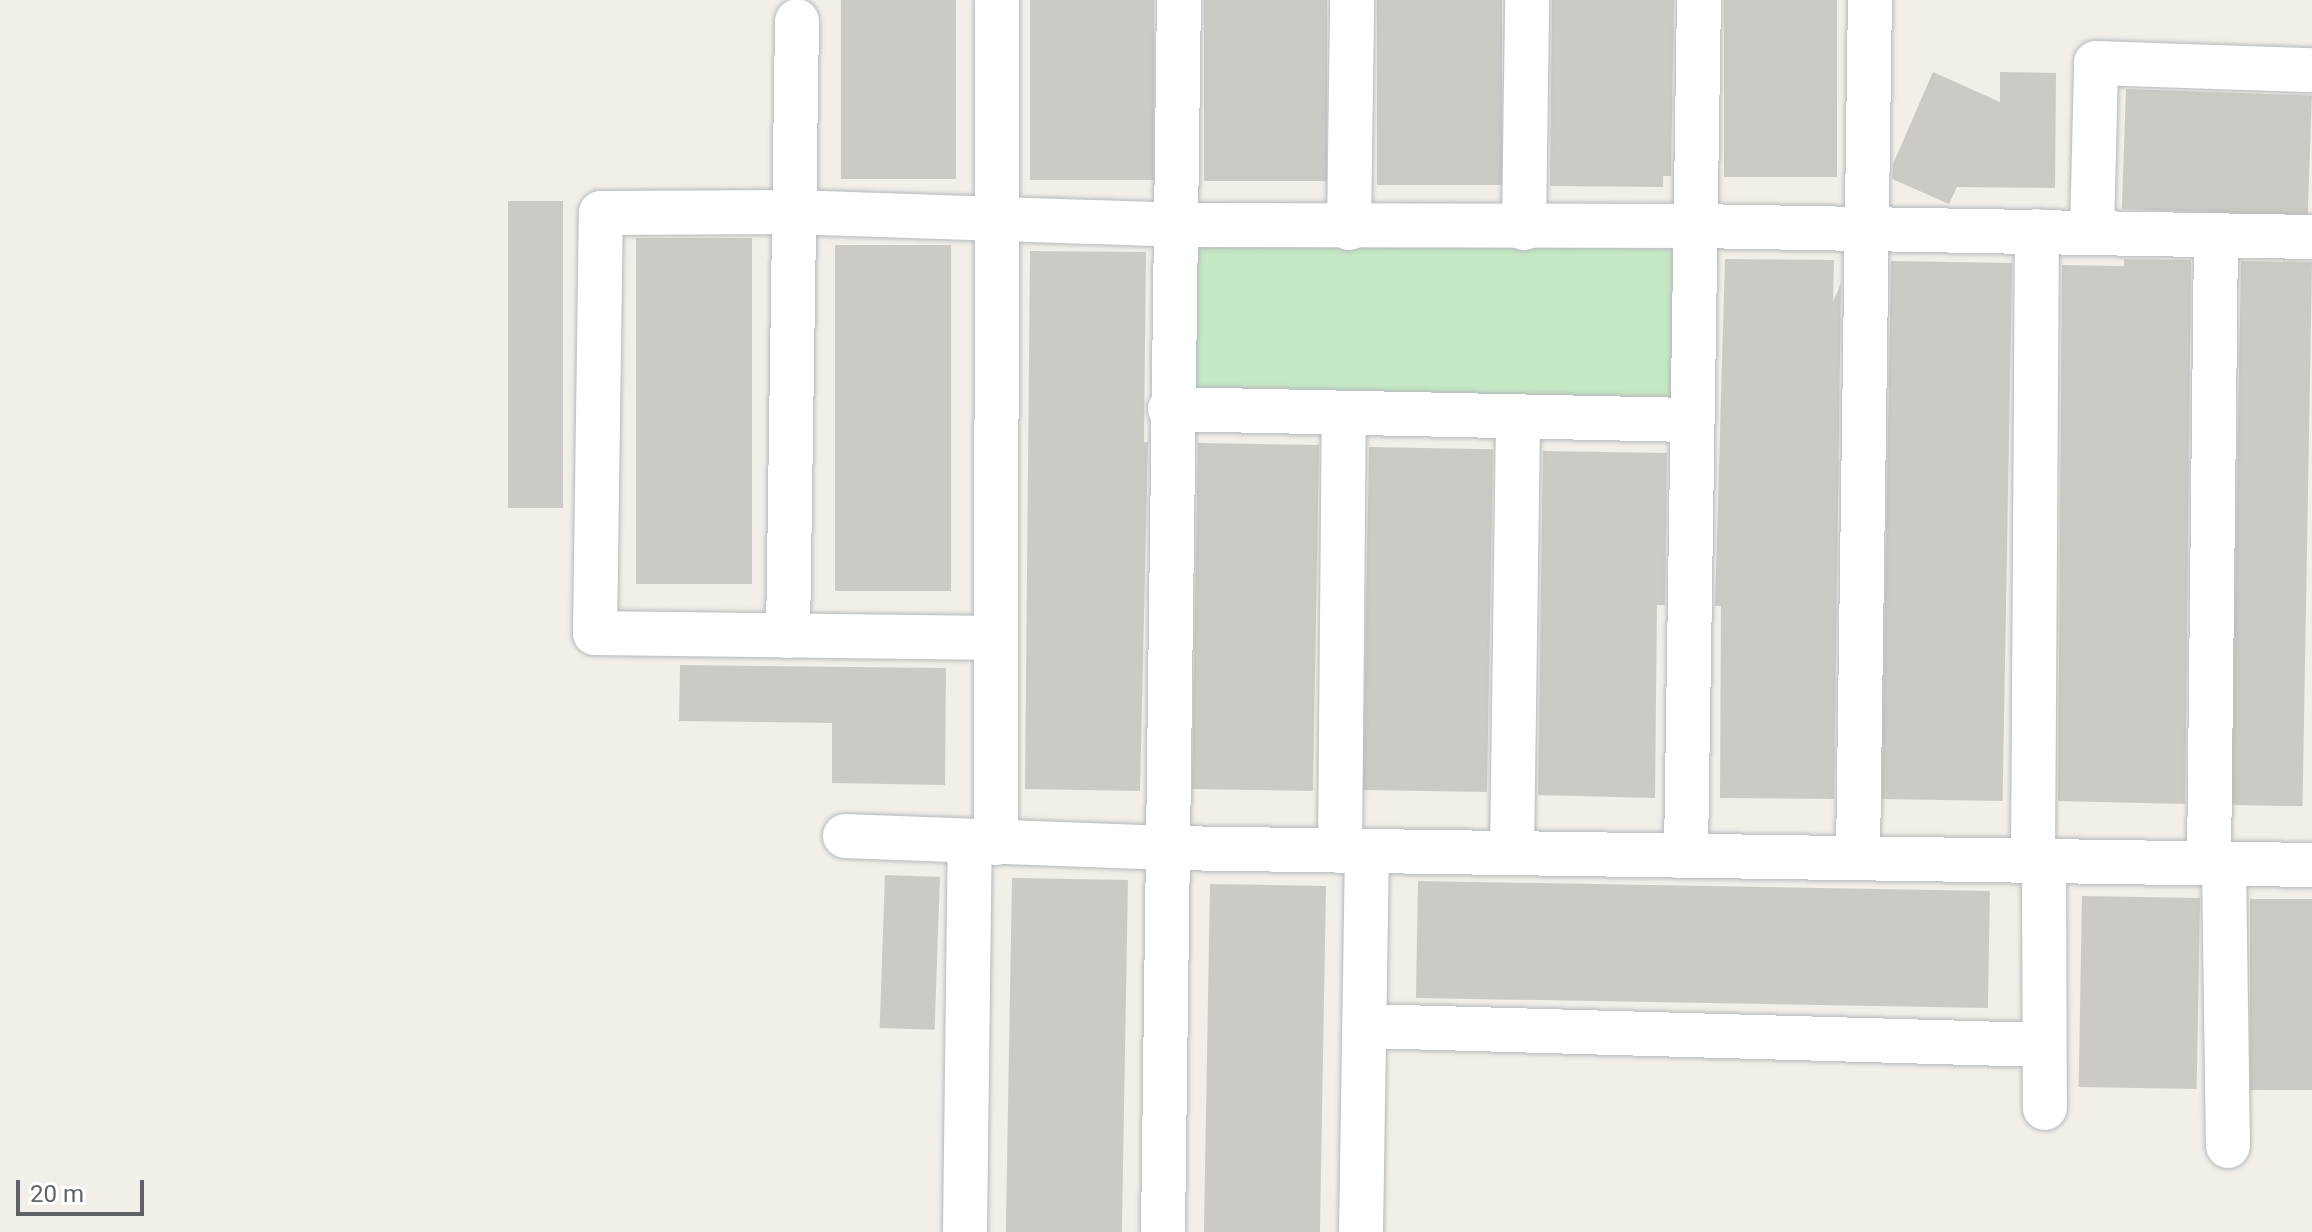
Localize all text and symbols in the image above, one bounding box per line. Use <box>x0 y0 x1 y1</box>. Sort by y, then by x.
scale bar <box>20 1164 148 1214</box>
text: 20 m <box>30 1180 84 1208</box>

